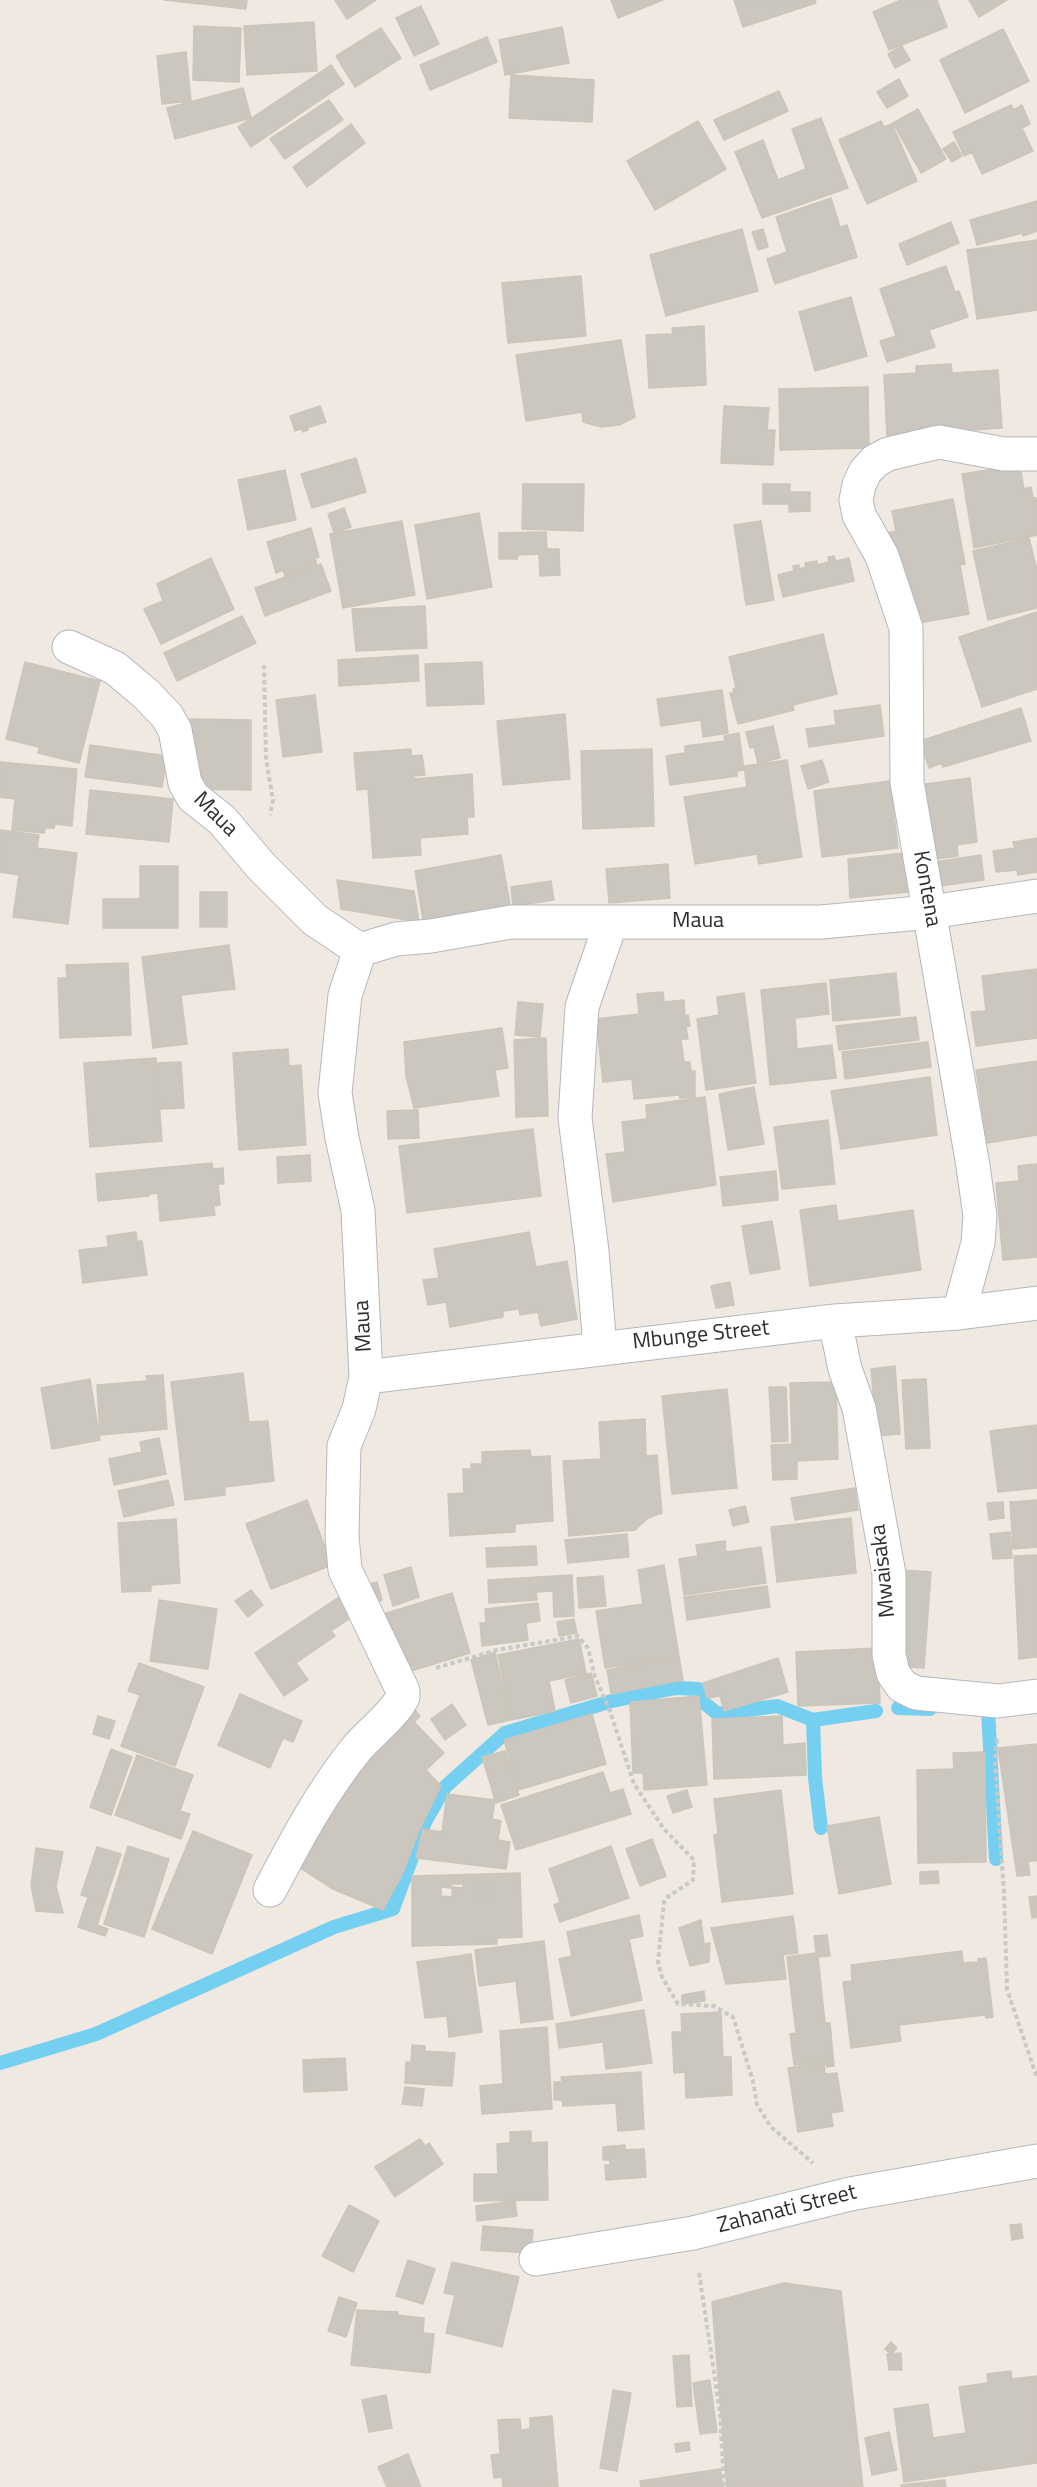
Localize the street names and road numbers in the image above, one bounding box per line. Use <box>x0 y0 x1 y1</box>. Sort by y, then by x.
street label: Maua <box>187 787 243 843</box>
street label: Kontena <box>906 849 946 929</box>
street label: Maua <box>672 909 724 935</box>
street label: Maua <box>349 1299 379 1353</box>
street label: Mbunge Street <box>631 1316 771 1356</box>
street label: Mwaisaka <box>866 1523 902 1619</box>
street label: Zahanati Street <box>715 2180 859 2240</box>

